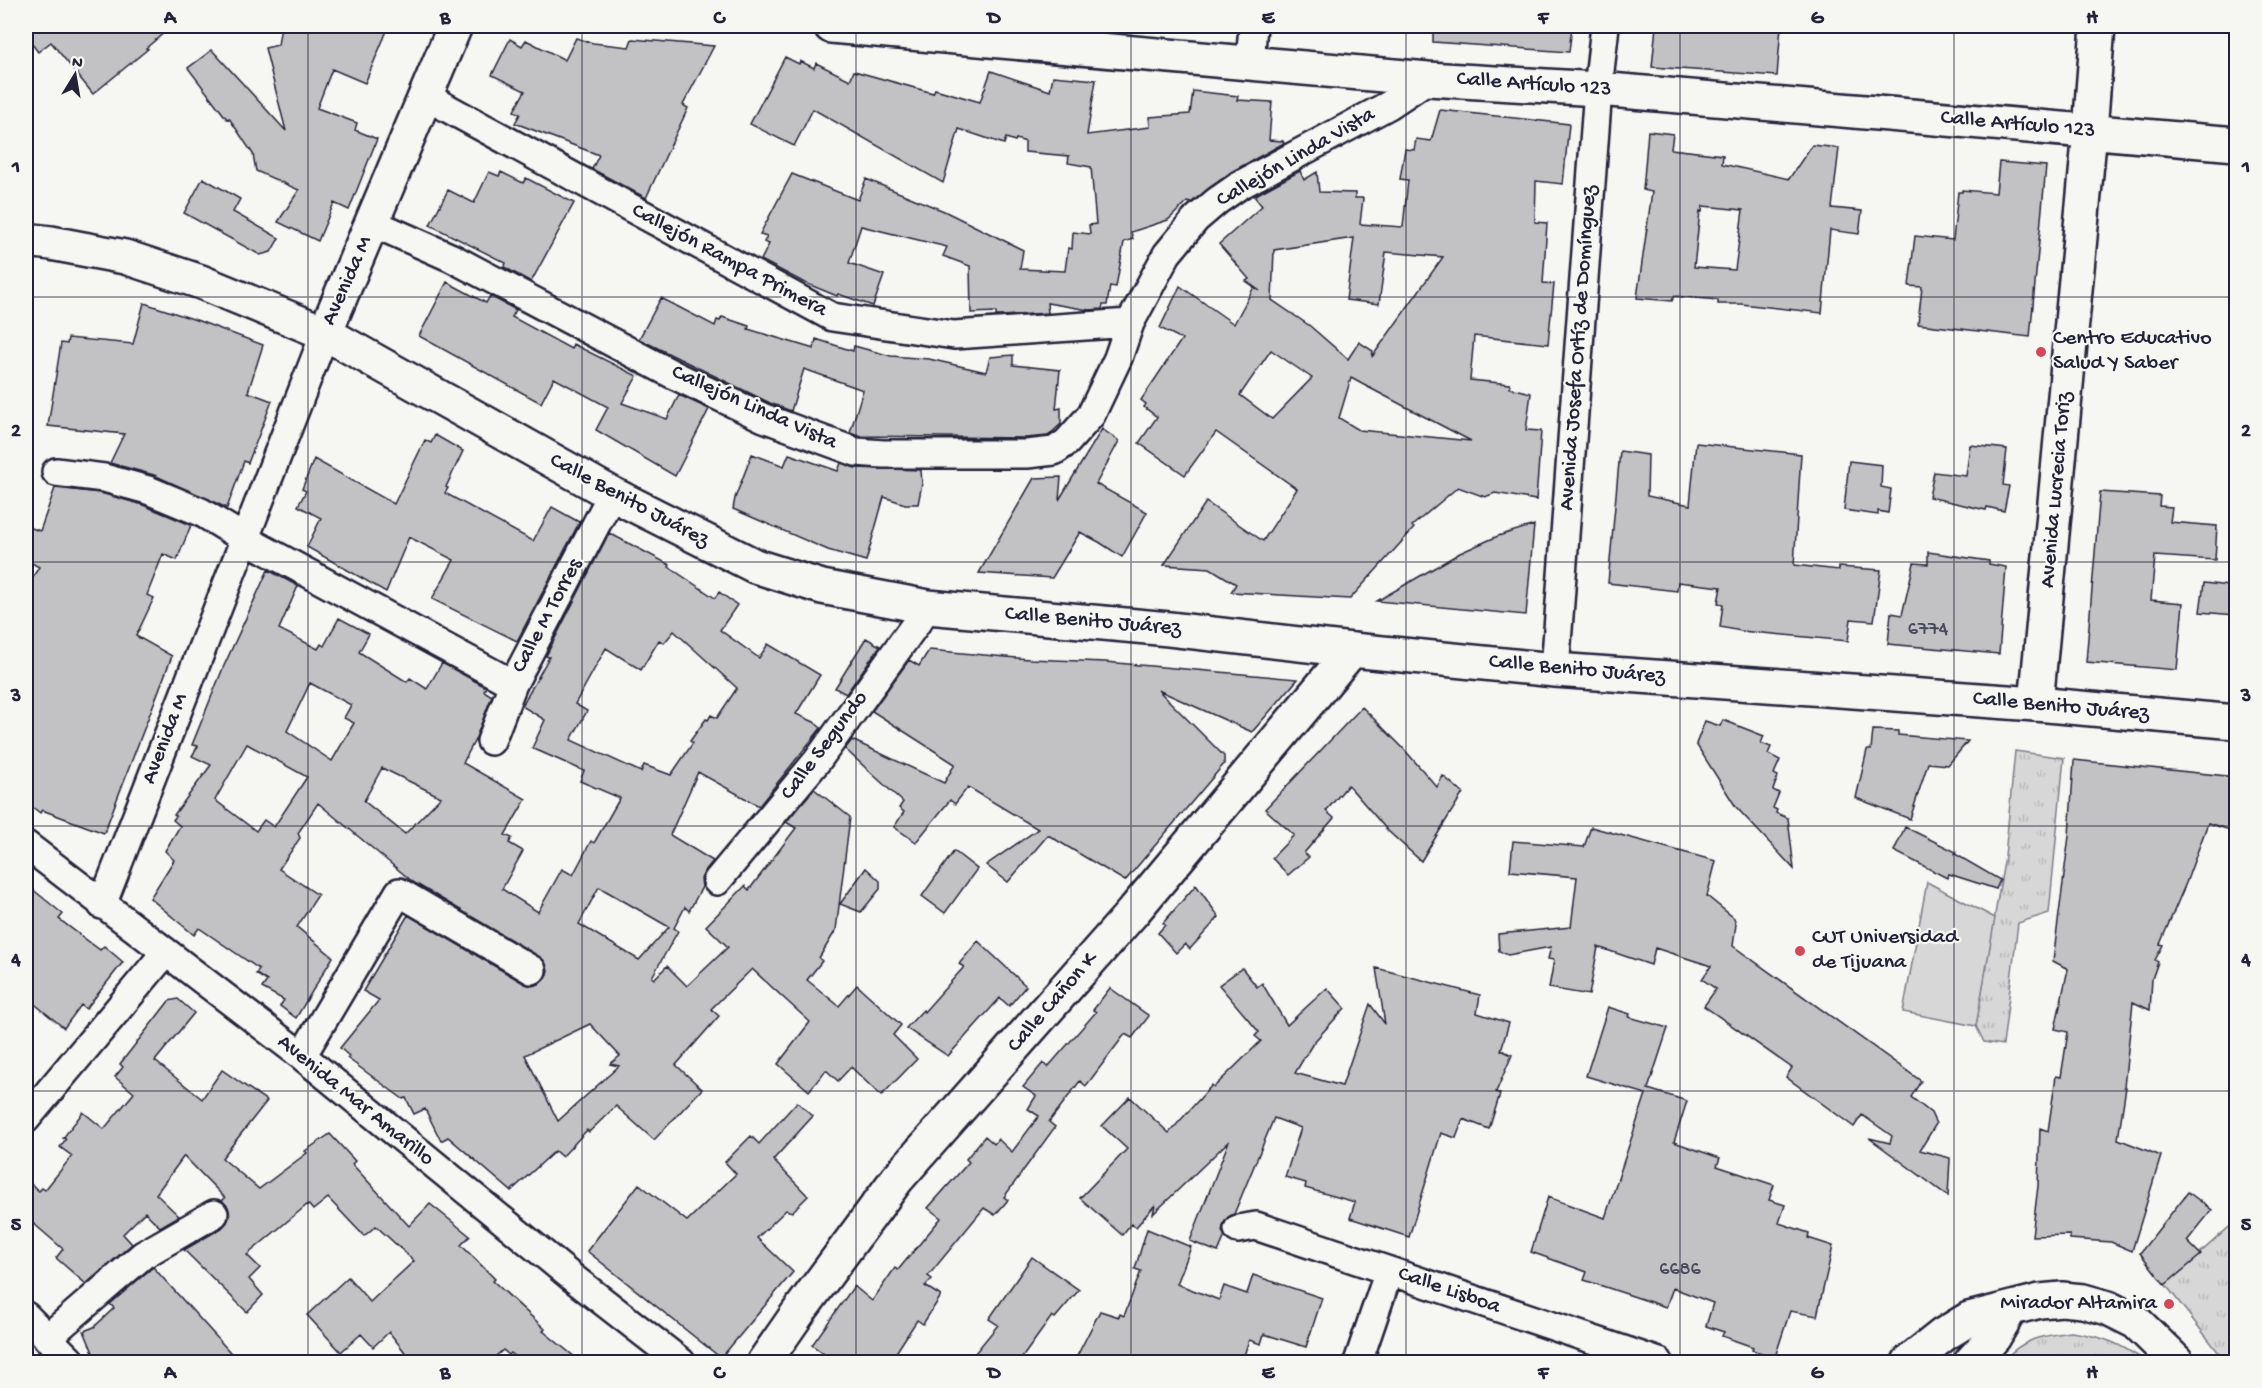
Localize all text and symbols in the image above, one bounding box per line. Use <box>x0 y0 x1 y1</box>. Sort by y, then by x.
text: A <box>163 8 178 31</box>
text: B <box>439 8 451 31</box>
text: C <box>713 8 727 31</box>
text: D <box>985 8 1001 31</box>
text: E <box>1262 8 1276 31</box>
text: F <box>1537 8 1550 31</box>
text: G <box>1811 8 1825 31</box>
text: H <box>2086 8 2098 31</box>
north arrow <box>45 45 105 105</box>
text: N <box>70 53 85 74</box>
street label: Calle Artículo 123 <box>1456 67 1612 103</box>
street label: Callejón Linda Vista <box>1212 102 1380 214</box>
street label: Calle Artículo 123 <box>1940 105 2096 145</box>
text: 1 <box>11 157 20 180</box>
text: 1 <box>2241 157 2250 180</box>
street label: Avenida Josefa Ortíz de Domínguez <box>1555 183 1603 511</box>
street label: Callejón Rampa Primera <box>627 198 832 324</box>
street label: Avenida M <box>317 232 379 330</box>
place label: Centro Educativo Salud Y Saber <box>2053 326 2212 377</box>
marker: Centro Educativo Salud Y Saber <box>2034 345 2048 359</box>
street label: Callejón Linda Vista <box>667 360 842 457</box>
street label: Avenida Lucrecia Toriz <box>2035 390 2079 589</box>
text: 2 <box>11 421 21 444</box>
text: 2 <box>2241 421 2251 444</box>
street label: Calle Benito Juárez <box>545 448 714 555</box>
street label: Calle M Torres <box>507 554 589 678</box>
street label: Calle Benito Juárez <box>1004 601 1184 643</box>
house number: 6774 <box>1908 619 1949 642</box>
street label: Calle Benito Juárez <box>1488 649 1668 691</box>
text: 3 <box>10 686 21 709</box>
street label: Calle Segundo <box>776 686 874 806</box>
street label: Calle Benito Juárez <box>1972 686 2152 728</box>
text: 3 <box>2240 686 2251 709</box>
street label: Avenida M <box>137 689 195 788</box>
place label: CUT Universidad de Tijuana <box>1812 925 1960 976</box>
marker: CUT Universidad de Tijuana <box>1793 944 1807 958</box>
street label: Calle Cañon K <box>1002 945 1105 1058</box>
text: 4 <box>10 950 21 973</box>
text: 4 <box>2240 950 2251 973</box>
street label: Avenida Mar Amarillo <box>271 1030 439 1172</box>
text: 5 <box>11 1215 22 1238</box>
text: 5 <box>2241 1215 2252 1238</box>
house number: 6686 <box>1659 1259 1702 1282</box>
street label: Calle Lisboa <box>1394 1261 1504 1321</box>
place label: Mirador Altamira <box>2000 1291 2158 1317</box>
marker: Mirador Altamira <box>2162 1297 2176 1311</box>
text: A <box>163 1363 178 1386</box>
text: B <box>439 1363 451 1386</box>
text: C <box>713 1363 727 1386</box>
text: D <box>985 1363 1001 1386</box>
text: E <box>1262 1363 1276 1386</box>
text: F <box>1537 1363 1550 1386</box>
text: G <box>1811 1363 1825 1386</box>
text: H <box>2086 1363 2098 1386</box>

